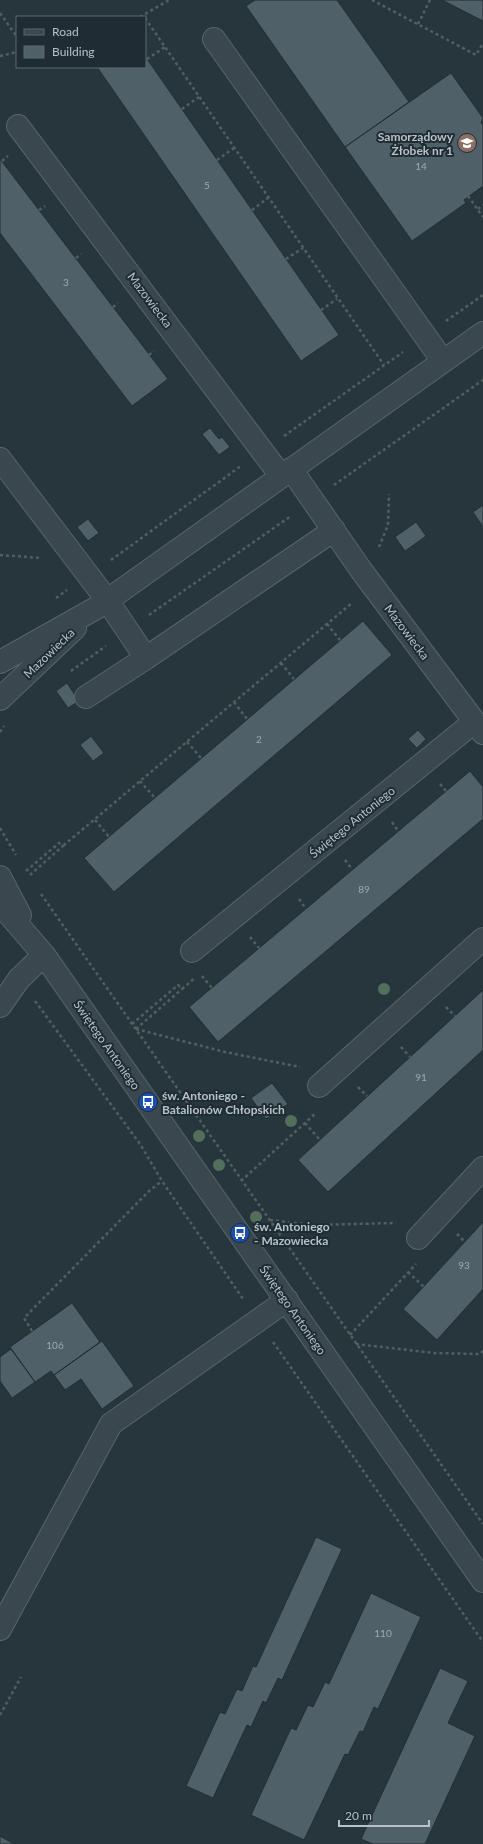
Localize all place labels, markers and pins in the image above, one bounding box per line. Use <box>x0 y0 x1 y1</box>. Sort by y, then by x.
place label: Samorządowy Żłobek nr 1 <box>378 129 454 158</box>
school or university icon: Samorządowy Żłobek nr 1 <box>456 132 478 154</box>
place label: św. Antoniego - Batalionów Chłopskich <box>162 1088 285 1117</box>
bus stop icon: św. Antoniego - Batalionów Chłopskich <box>137 1091 159 1113</box>
place label: św. Antoniego - Mazowiecka <box>254 1219 330 1248</box>
bus stop icon: św. Antoniego - Mazowiecka <box>229 1222 251 1244</box>

